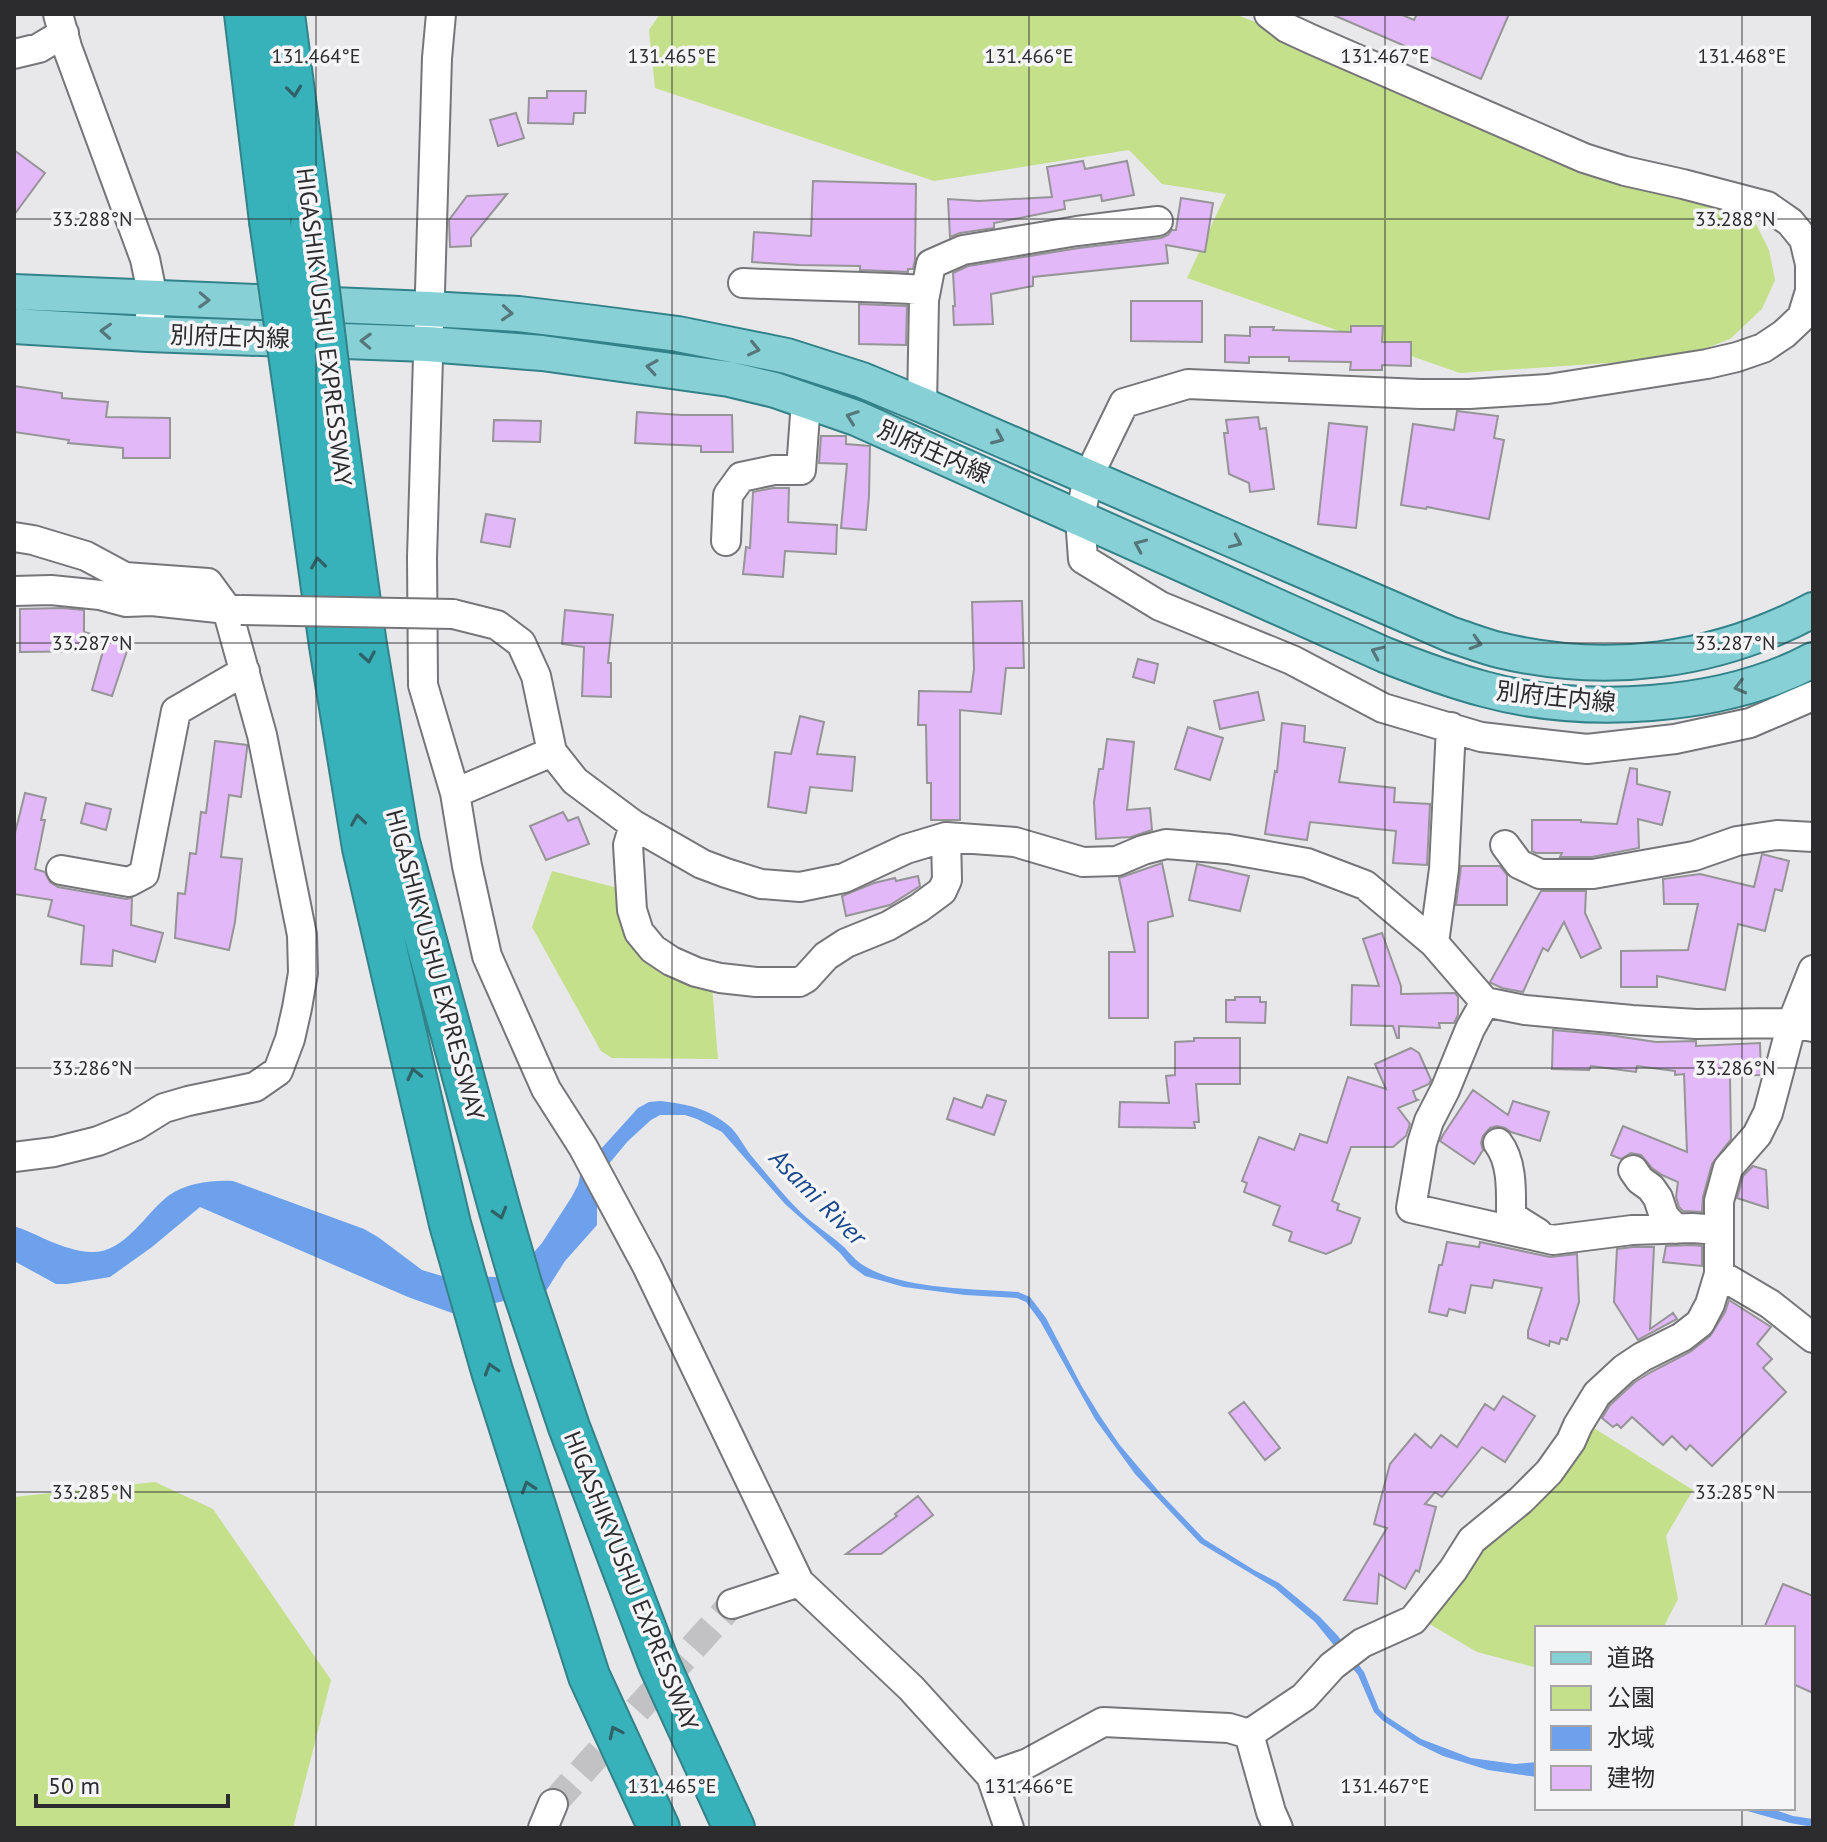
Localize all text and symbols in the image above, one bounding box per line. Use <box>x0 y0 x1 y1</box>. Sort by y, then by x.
text: 131.464°E <box>272 43 360 69</box>
text: 131.465°E <box>628 43 716 69</box>
text: 131.466°E <box>985 43 1073 69</box>
text: 131.467°E <box>1341 43 1429 69</box>
text: 131.468°E <box>1698 43 1786 69</box>
one-way arrow <box>285 84 302 98</box>
street label: HIGASHIKYUSHU EXPRESSWAY <box>290 166 359 488</box>
text: 33.288°N <box>52 206 132 232</box>
text: 33.288°N <box>1695 206 1775 232</box>
one-way arrow <box>198 292 211 309</box>
one-way arrow <box>501 305 514 322</box>
street label: 別府庄内線 <box>170 319 291 354</box>
one-way arrow <box>99 323 112 340</box>
one-way arrow <box>359 333 372 350</box>
one-way arrow <box>747 340 761 357</box>
one-way arrow <box>645 359 659 376</box>
one-way arrow <box>846 410 860 426</box>
street label: 別府庄内線 <box>873 413 995 490</box>
one-way arrow <box>990 428 1004 444</box>
one-way arrow <box>1228 532 1242 548</box>
one-way arrow <box>1134 539 1149 555</box>
one-way arrow <box>310 556 327 569</box>
text: 33.287°N <box>52 630 132 656</box>
text: 33.287°N <box>1695 630 1775 656</box>
one-way arrow <box>1468 634 1482 650</box>
one-way arrow <box>1371 645 1386 661</box>
one-way arrow <box>359 651 376 664</box>
street label: 別府庄内線 <box>1495 675 1617 718</box>
one-way arrow <box>1734 677 1747 694</box>
street label: HIGASHIKYUSHU EXPRESSWAY <box>379 806 492 1124</box>
one-way arrow <box>351 813 368 827</box>
text: 33.286°N <box>52 1055 132 1081</box>
text: 33.286°N <box>1695 1055 1775 1081</box>
one-way arrow <box>406 1067 423 1081</box>
water label: Asami River <box>762 1141 875 1253</box>
one-way arrow <box>491 1205 508 1219</box>
one-way arrow <box>484 1363 500 1376</box>
street label: HIGASHIKYUSHU EXPRESSWAY <box>557 1426 706 1736</box>
text: 33.285°N <box>52 1479 132 1505</box>
text: 33.285°N <box>1695 1479 1775 1505</box>
one-way arrow <box>522 1480 538 1494</box>
legend <box>1535 1626 1795 1810</box>
text: 道路 <box>1607 1642 1655 1673</box>
text: 公園 <box>1607 1682 1655 1713</box>
text: 水域 <box>1607 1722 1655 1753</box>
one-way arrow <box>609 1725 625 1740</box>
scale bar <box>36 1758 228 1808</box>
text: 建物 <box>1607 1762 1655 1793</box>
text: 50 m <box>48 1770 100 1801</box>
text: 131.465°E <box>628 1773 716 1799</box>
text: 131.466°E <box>985 1773 1073 1799</box>
text: 131.467°E <box>1341 1773 1429 1799</box>

